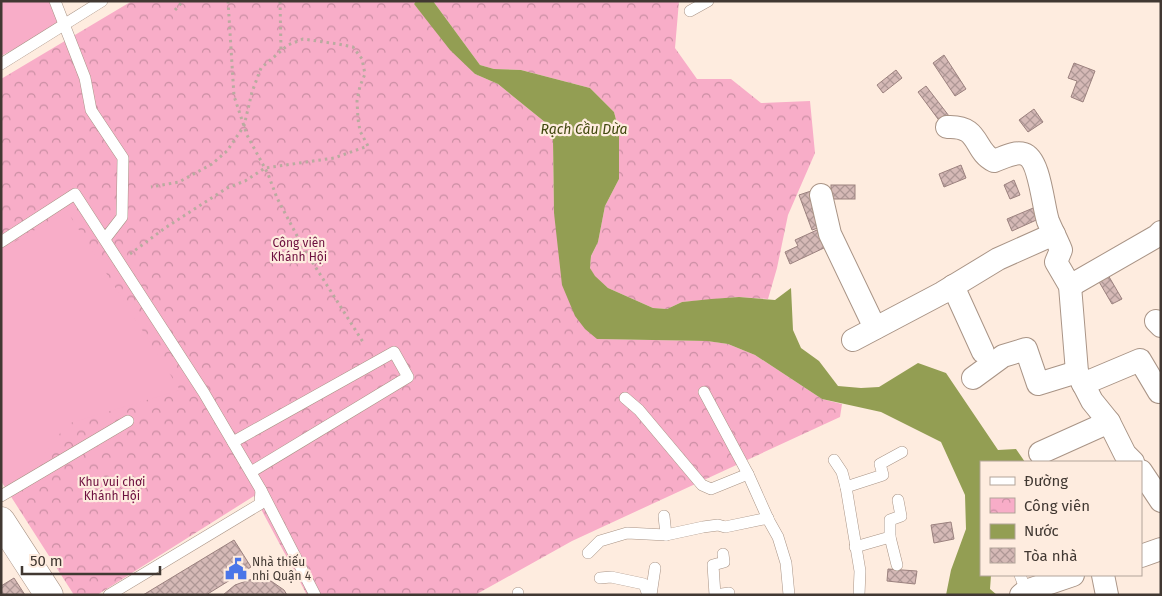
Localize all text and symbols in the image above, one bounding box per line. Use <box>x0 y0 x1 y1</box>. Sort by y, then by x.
water label: Rạch Cầu Dừa <box>541 120 627 138</box>
park label: Công viên Khánh Hội <box>271 236 327 264</box>
legend <box>980 461 1142 576</box>
text: Đường <box>1024 472 1068 490</box>
park label: Khu vui chơi Khánh Hội <box>78 475 146 503</box>
text: Công viên <box>1024 497 1090 515</box>
text: Nước <box>1024 522 1059 540</box>
scale bar <box>22 544 160 576</box>
text: Tòa nhà <box>1024 547 1077 565</box>
text: 50 m <box>30 552 63 570</box>
place label: Nhà thiếu nhi Quận 4 <box>252 554 312 583</box>
public building icon: Nhà thiếu nhi Quận 4 <box>223 556 249 582</box>

